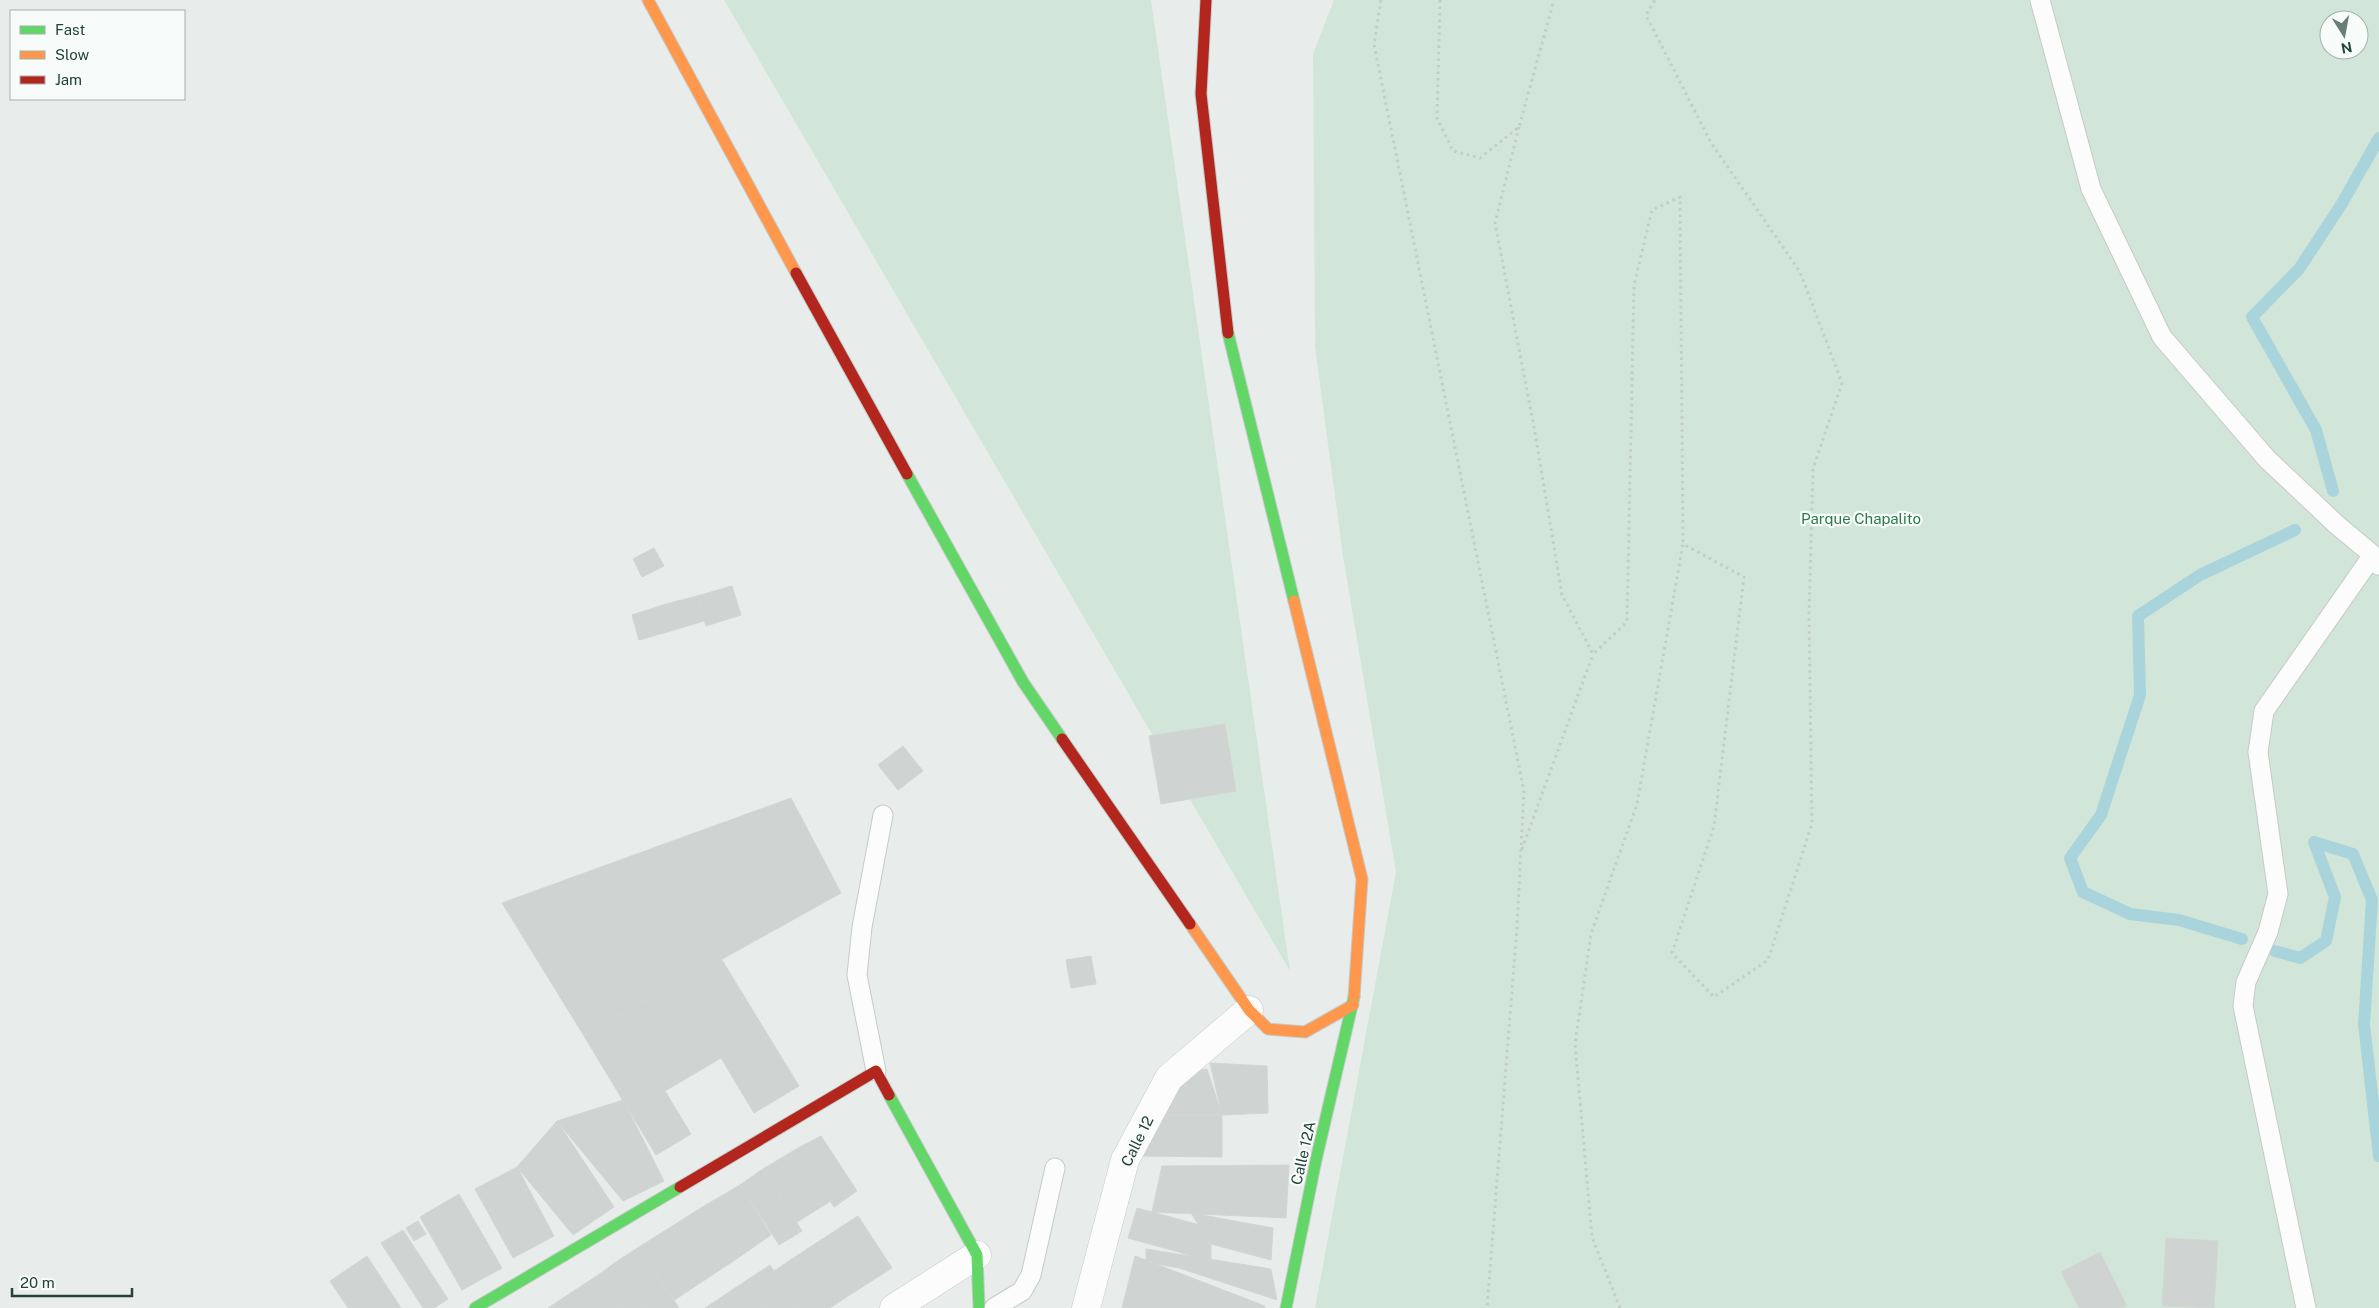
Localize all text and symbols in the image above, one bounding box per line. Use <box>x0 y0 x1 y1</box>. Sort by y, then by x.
legend <box>10 10 185 100</box>
north arrow <box>2319 10 2369 60</box>
text: Fast <box>55 21 85 38</box>
text: N <box>2340 39 2353 57</box>
text: Slow <box>55 46 90 63</box>
text: Jam <box>55 71 82 88</box>
park label: Parque Chapalito <box>1801 510 1921 527</box>
street label: Calle 12 <box>1118 1113 1157 1169</box>
street label: Calle 12A <box>1287 1119 1319 1186</box>
scale bar <box>12 1266 132 1298</box>
text: 20 m <box>20 1274 55 1291</box>

